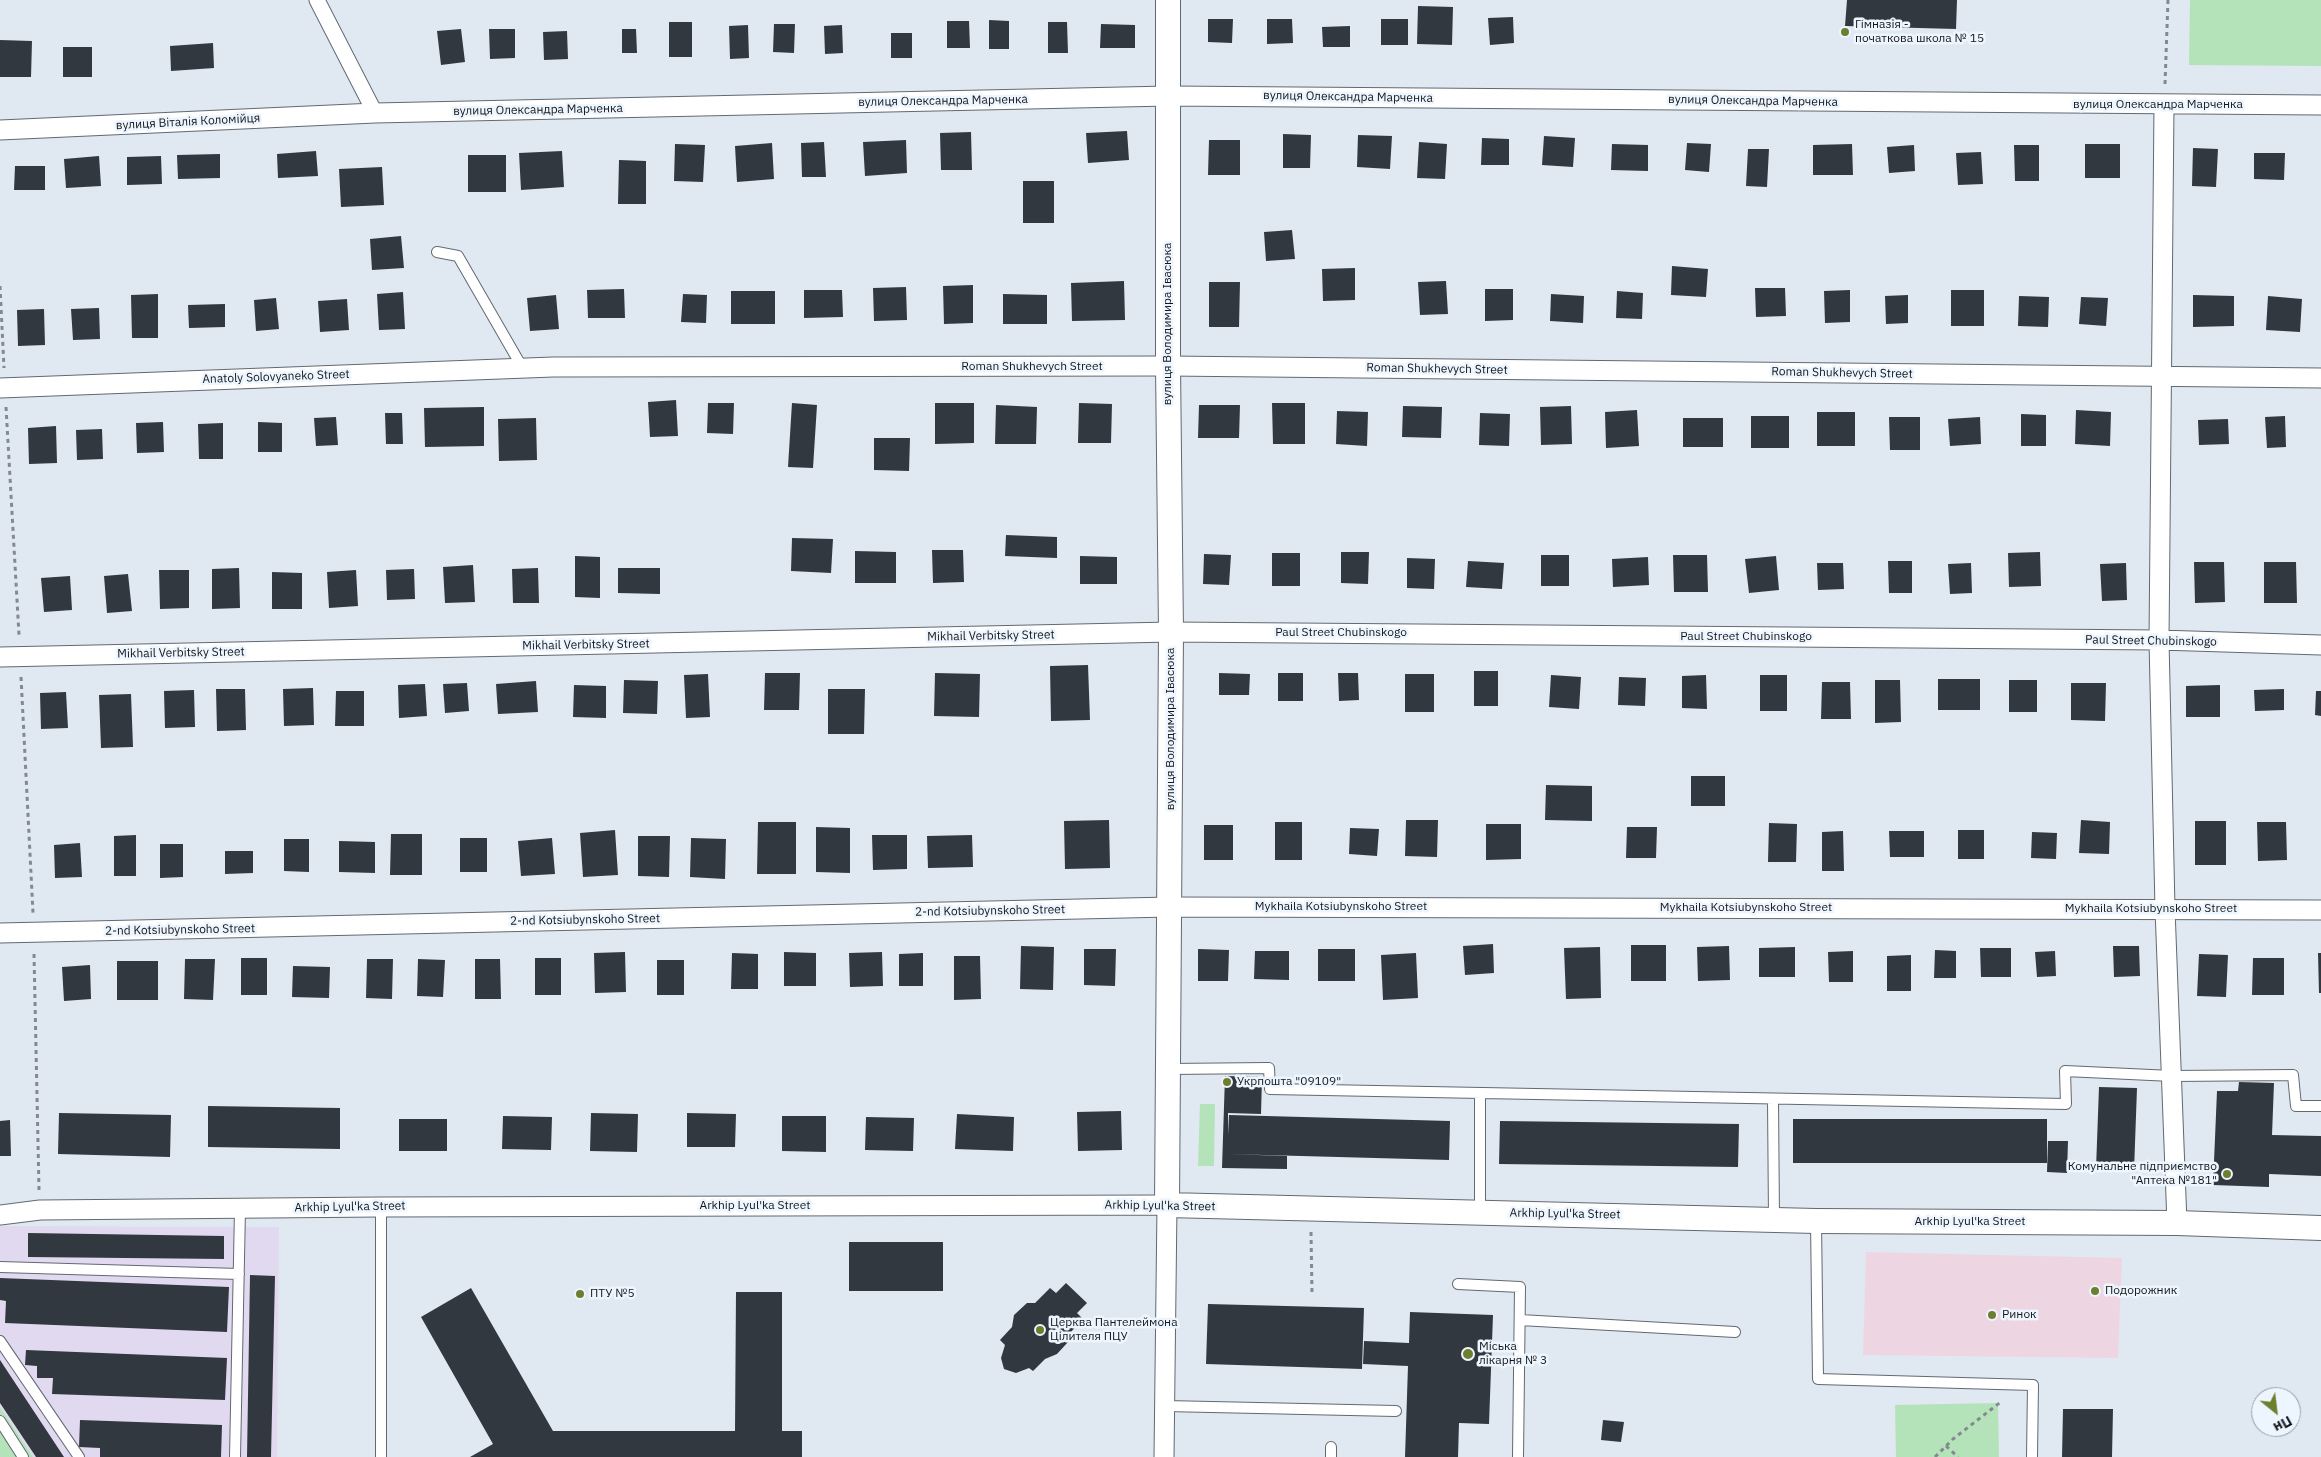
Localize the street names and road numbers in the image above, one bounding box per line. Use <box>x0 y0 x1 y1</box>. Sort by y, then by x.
street label: вулиця Олександра Марченка <box>1263 88 1433 106</box>
street label: вулиця Олександра Марченка <box>858 92 1028 110</box>
street label: вулиця Олександра Марченка <box>1668 92 1838 110</box>
street label: вулиця Олександра Марченка <box>2073 98 2243 112</box>
street label: вулиця Олександра Марченка <box>453 101 623 119</box>
street label: вулиця Віталія Коломійця <box>116 111 260 133</box>
street label: вулиця Володимира Івасюка <box>1161 243 1175 405</box>
street label: Roman Shukhevych Street <box>961 360 1103 374</box>
street label: Roman Shukhevych Street <box>1366 361 1508 377</box>
street label: Roman Shukhevych Street <box>1771 365 1913 381</box>
street label: Anatoly Solovyaneko Street <box>202 367 350 387</box>
street label: Paul Street Chubinskogo <box>1275 626 1407 640</box>
street label: Mikhail Verbitsky Street <box>927 628 1055 644</box>
street label: Paul Street Chubinskogo <box>1680 630 1812 644</box>
street label: Paul Street Chubinskogo <box>2085 633 2217 649</box>
street label: Mikhail Verbitsky Street <box>522 637 650 653</box>
street label: Mikhail Verbitsky Street <box>117 645 245 661</box>
street label: вулиця Володимира Івасюка <box>1164 648 1178 810</box>
street label: Mykhaila Kotsiubynskoho Street <box>1255 900 1427 914</box>
street label: Mykhaila Kotsiubynskoho Street <box>1660 901 1832 915</box>
street label: 2-nd Kotsiubynskoho Street <box>915 902 1065 920</box>
street label: Mykhaila Kotsiubynskoho Street <box>2065 902 2237 916</box>
street label: 2-nd Kotsiubynskoho Street <box>510 911 660 929</box>
street label: 2-nd Kotsiubynskoho Street <box>105 921 255 939</box>
street label: Arkhip Lyul'ka Street <box>1104 1198 1216 1214</box>
street label: Arkhip Lyul'ka Street <box>294 1199 406 1215</box>
street label: Arkhip Lyul'ka Street <box>700 1199 810 1213</box>
street label: Arkhip Lyul'ka Street <box>1509 1206 1621 1222</box>
street label: Arkhip Lyul'ka Street <box>1915 1215 2025 1229</box>

